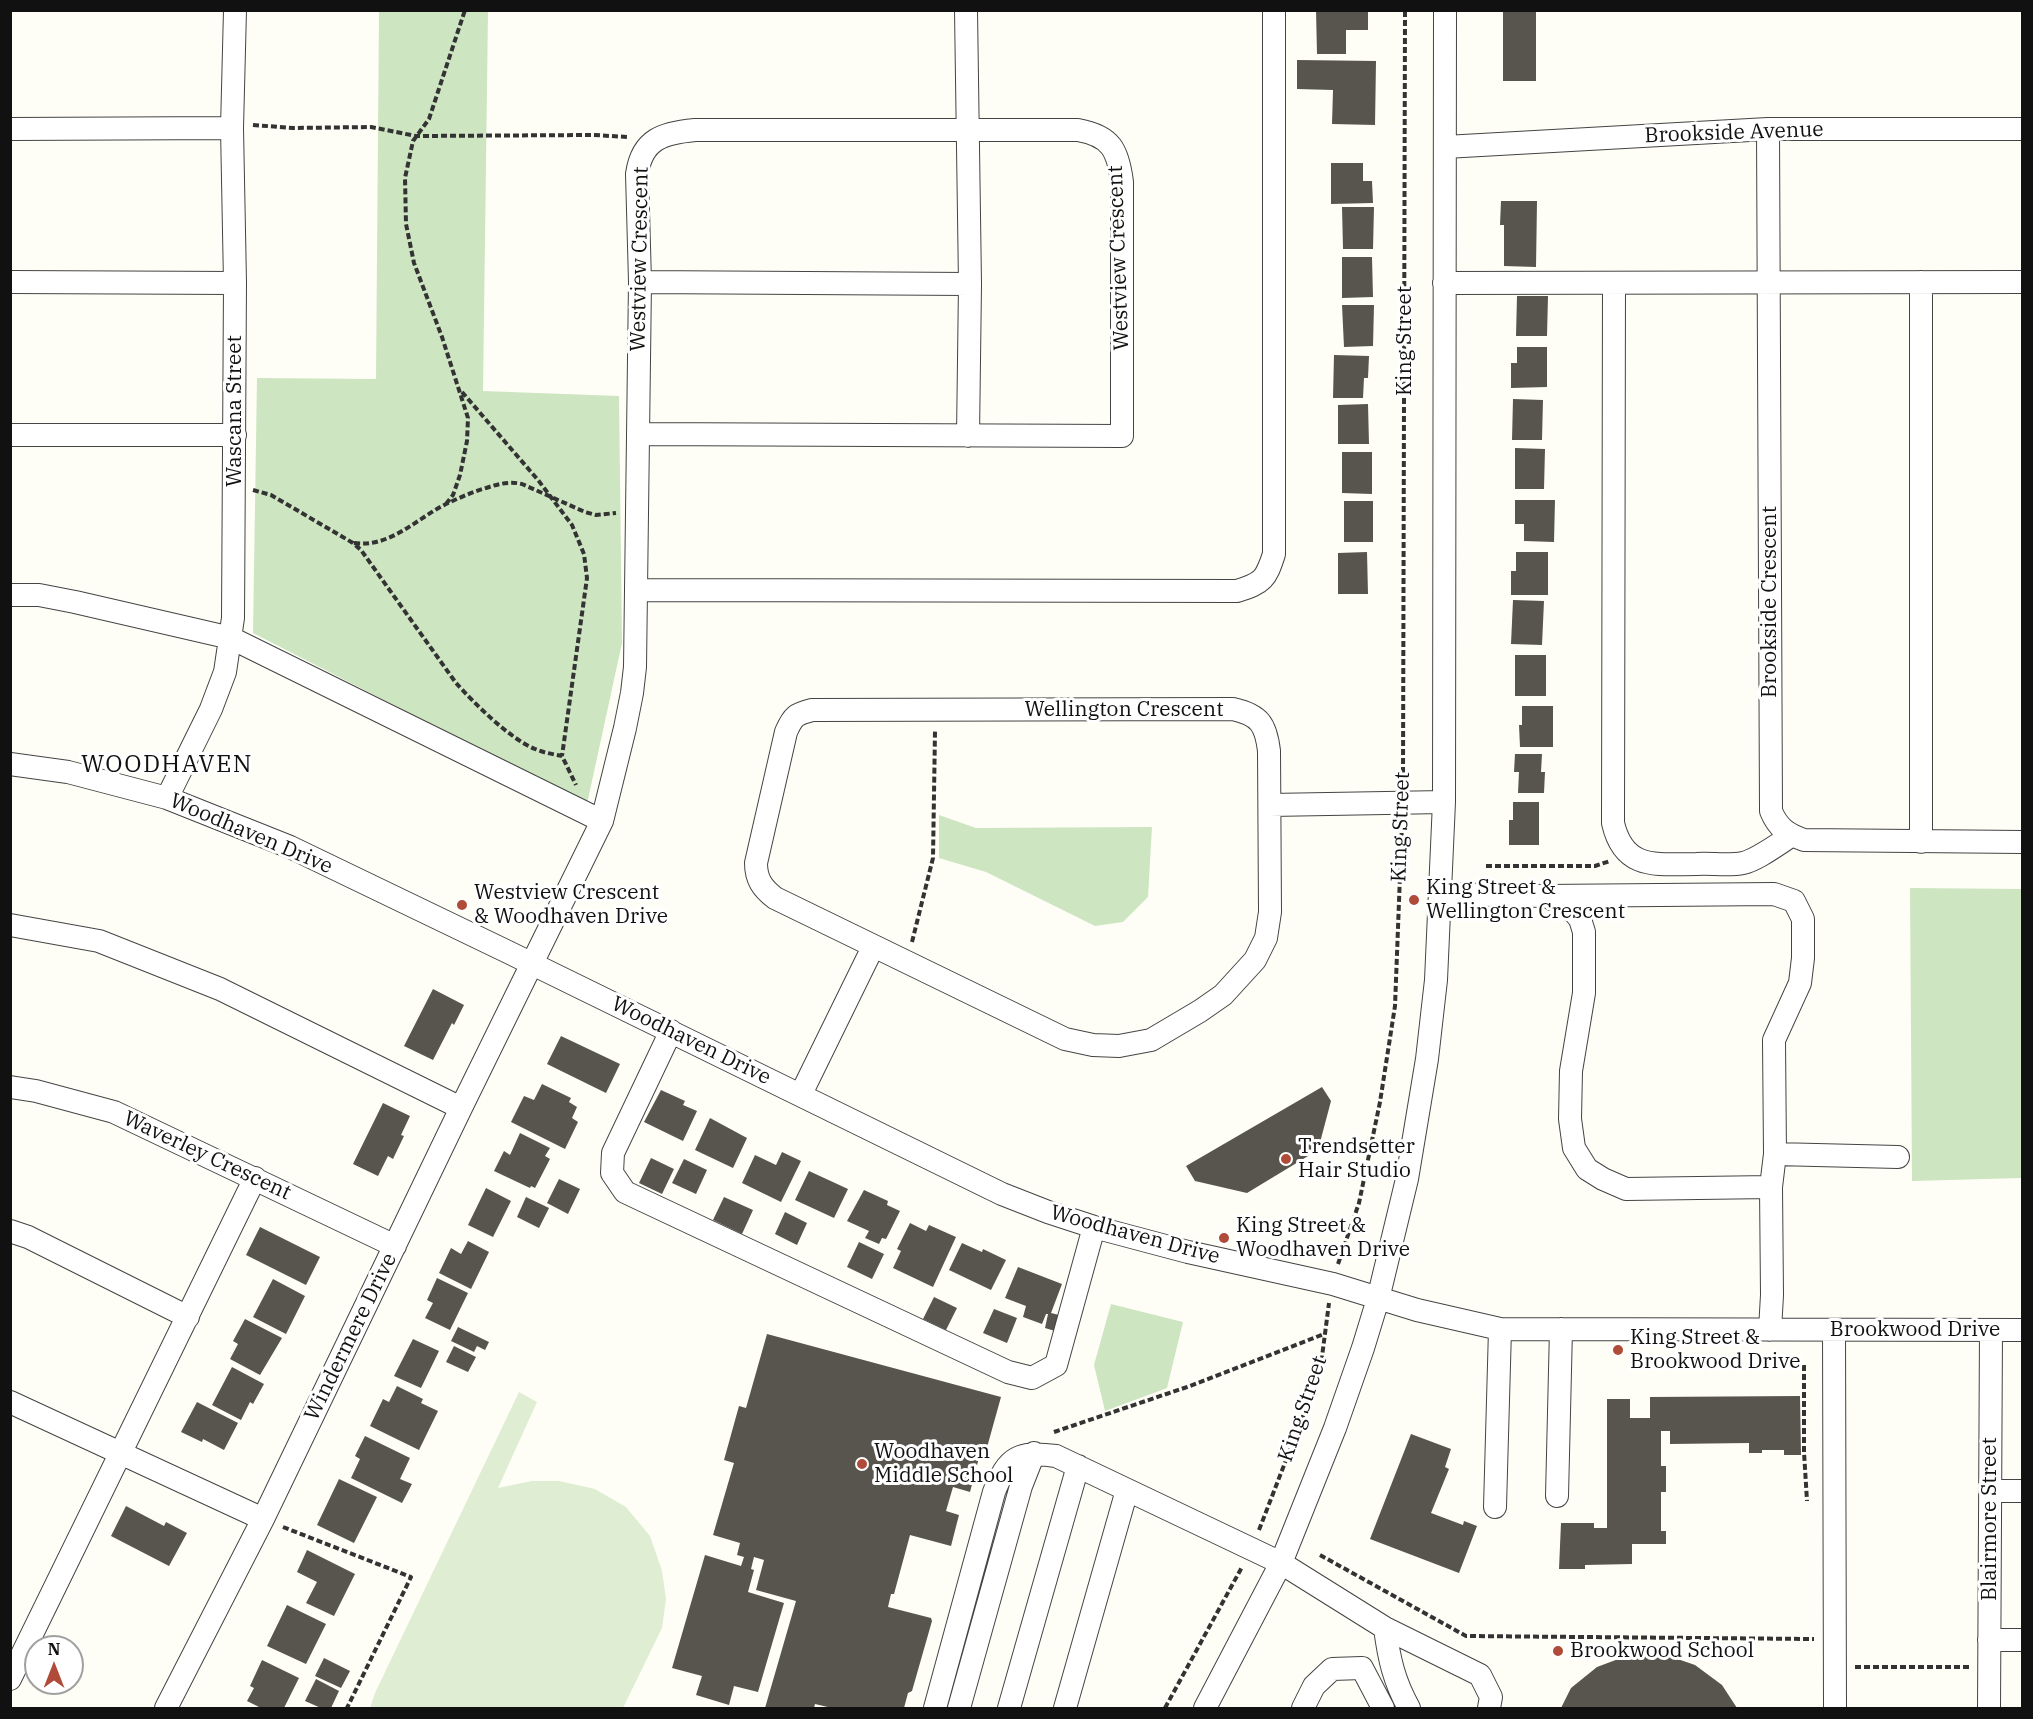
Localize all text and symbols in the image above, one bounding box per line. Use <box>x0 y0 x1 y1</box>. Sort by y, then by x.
street label: Brookside Avenue <box>1644 117 1824 149</box>
street label: Westview Crescent <box>1103 165 1135 351</box>
street label: Westview Crescent <box>626 166 654 352</box>
street label: King Street <box>1392 286 1418 396</box>
street label: Wascana Street <box>222 335 248 487</box>
street label: Brookside Crescent <box>1757 506 1783 698</box>
street label: Wellington Crescent <box>1024 697 1224 723</box>
district label: WOODHAVEN <box>81 751 253 779</box>
street label: King Street <box>1386 772 1416 882</box>
street label: Woodhaven Drive <box>166 788 336 880</box>
place label: King Street & Wellington Crescent <box>1426 875 1625 925</box>
place label: Westview Crescent & Woodhaven Drive <box>474 880 668 930</box>
marker: King Street & Wellington Crescent <box>1407 893 1421 907</box>
marker: Westview Crescent & Woodhaven Drive <box>455 898 469 912</box>
street label: Woodhaven Drive <box>607 992 775 1090</box>
street label: Waverley Crescent <box>119 1106 295 1206</box>
place label: Trendsetter Hair Studio <box>1298 1134 1415 1184</box>
marker: Trendsetter Hair Studio <box>1279 1152 1293 1166</box>
street label: Woodhaven Drive <box>1048 1200 1222 1270</box>
place label: King Street & Woodhaven Drive <box>1236 1213 1410 1263</box>
marker: King Street & Woodhaven Drive <box>1217 1231 1231 1245</box>
street label: Windermere Drive <box>300 1249 402 1425</box>
street label: Brookwood Drive <box>1830 1317 2000 1343</box>
place label: King Street & Brookwood Drive <box>1630 1325 1800 1375</box>
marker: King Street & Brookwood Drive <box>1611 1343 1625 1357</box>
street label: King Street <box>1273 1353 1333 1465</box>
street label: Blairmore Street <box>1977 1437 2003 1601</box>
place label: Woodhaven Middle School <box>874 1439 1013 1489</box>
marker: Woodhaven Middle School <box>855 1457 869 1471</box>
north arrow <box>24 1635 84 1695</box>
place label: Brookwood School <box>1570 1638 1754 1664</box>
text: N <box>48 1639 60 1659</box>
marker: Brookwood School <box>1551 1644 1565 1658</box>

